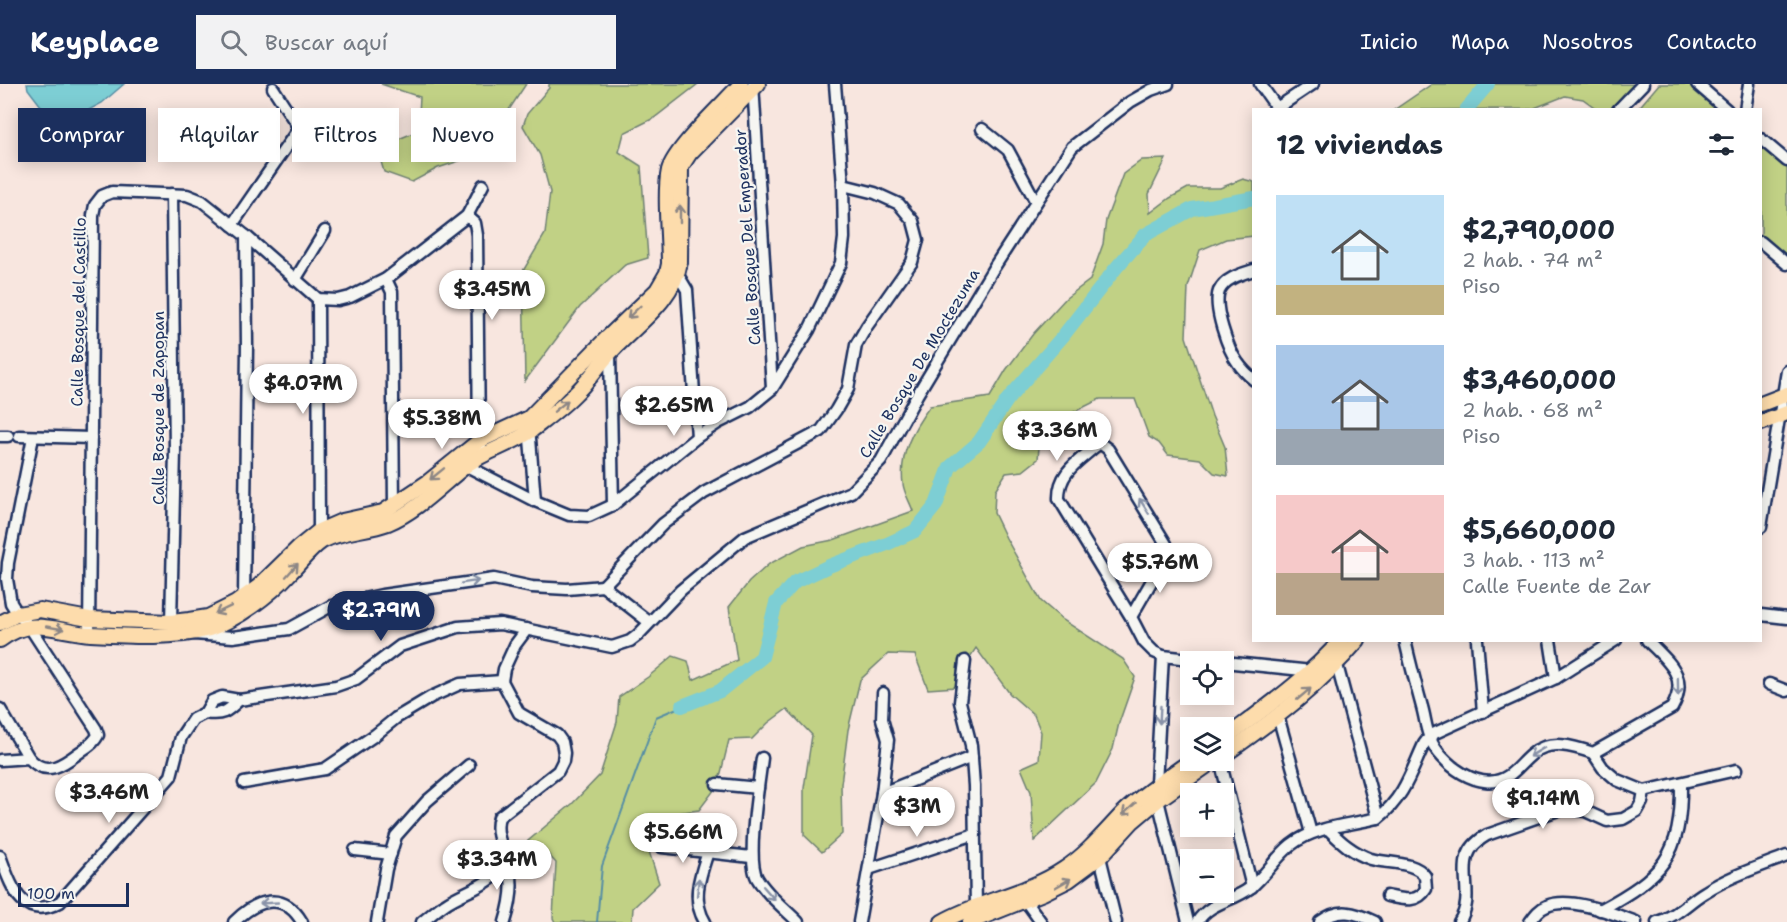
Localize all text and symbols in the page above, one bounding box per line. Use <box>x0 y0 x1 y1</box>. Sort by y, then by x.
search box <box>196 15 616 69</box>
text: Keyplace <box>30 23 160 61</box>
icon: search <box>217 26 250 59</box>
text: Buscar aquí <box>265 28 388 57</box>
text: Inicio <box>1360 28 1418 56</box>
text: Mapa <box>1451 28 1509 56</box>
text: Nosotros <box>1542 28 1633 56</box>
text: Contacto <box>1666 28 1757 56</box>
chip: Comprar <box>18 108 146 162</box>
chip: Alquilar <box>158 108 280 162</box>
chip: Filtros <box>292 108 399 162</box>
chip: Nuevo <box>411 108 516 162</box>
text: 12 viviendas <box>1276 127 1443 162</box>
street label: Calle Bosque Del Emperador <box>729 128 766 346</box>
icon: filters <box>1705 128 1738 161</box>
one-way arrow <box>674 204 686 224</box>
text: $2,790,000 <box>1462 212 1615 247</box>
street label: Calle Bosque del Castillo <box>66 217 91 407</box>
icon: home <box>1324 219 1396 291</box>
text: 2 hab. · 74 m² <box>1462 247 1603 273</box>
street label: Calle Bosque De Moctezuma <box>854 265 985 462</box>
pin: $3.45M <box>443 270 541 321</box>
text: Piso <box>1462 273 1500 299</box>
text: $3.45M <box>453 276 531 302</box>
one-way arrow <box>626 305 641 320</box>
street label: Calle Bosque de Zapopan <box>148 311 169 505</box>
text: $3,460,000 <box>1462 362 1616 397</box>
pin: $4.07M <box>254 364 352 415</box>
icon: home <box>1324 369 1396 441</box>
text: $4.07M <box>263 370 343 396</box>
pin: $2.65M <box>625 386 723 437</box>
text: $2.65M <box>634 392 714 418</box>
text: 2 hab. · 68 m² <box>1462 397 1603 423</box>
pin: $5.38M <box>393 399 491 450</box>
one-way arrow <box>553 399 569 412</box>
text: $5.38M <box>402 405 482 431</box>
pin: $3.36M <box>1008 411 1106 462</box>
text: $3.36M <box>1017 417 1097 443</box>
text: Piso <box>1462 423 1500 449</box>
one-way arrow <box>429 468 445 481</box>
one-way arrow <box>1137 497 1150 514</box>
text: $5,660,000 <box>1462 512 1616 547</box>
icon: home <box>1324 519 1396 591</box>
pin: $5.76M <box>1111 543 1209 594</box>
text: 3 hab. · 113 m² <box>1462 547 1605 573</box>
text: $5.76M <box>1121 549 1199 575</box>
one-way arrow <box>285 563 299 578</box>
text: Calle Fuente de Zar <box>1462 573 1652 599</box>
one-way arrow <box>459 577 479 588</box>
pin: $2.79M <box>332 591 430 642</box>
text: $2.79M <box>341 597 421 623</box>
one-way arrow <box>214 604 232 616</box>
one-way arrow <box>45 623 64 634</box>
map controls <box>1180 651 1234 903</box>
button: locate <box>1180 651 1234 705</box>
one-way arrow <box>1672 676 1683 696</box>
one-way arrow <box>1296 688 1312 701</box>
one-way arrow <box>1154 704 1165 724</box>
button: layers <box>1180 717 1234 771</box>
one-way arrow <box>1529 746 1546 758</box>
pin: $3.46M <box>60 773 158 824</box>
text: $3.46M <box>69 779 149 805</box>
pin: $9.14M <box>1494 779 1592 830</box>
button: + <box>1180 783 1234 837</box>
text: $9.14M <box>1506 785 1580 811</box>
pin: $3M <box>888 787 946 838</box>
text: $3M <box>893 793 941 819</box>
one-way arrow <box>1122 801 1137 815</box>
pin: $5.66M <box>634 813 732 864</box>
text: $5.66M <box>643 819 723 845</box>
pin: $3.34M <box>448 840 546 891</box>
text: $3.34M <box>457 846 537 872</box>
button: − <box>1180 849 1234 903</box>
one-way arrow <box>1053 877 1071 888</box>
one-way arrow <box>693 878 704 897</box>
scale bar <box>18 880 129 908</box>
text: 100 m <box>27 883 75 904</box>
one-way arrow <box>762 885 776 900</box>
one-way arrow <box>260 898 279 909</box>

